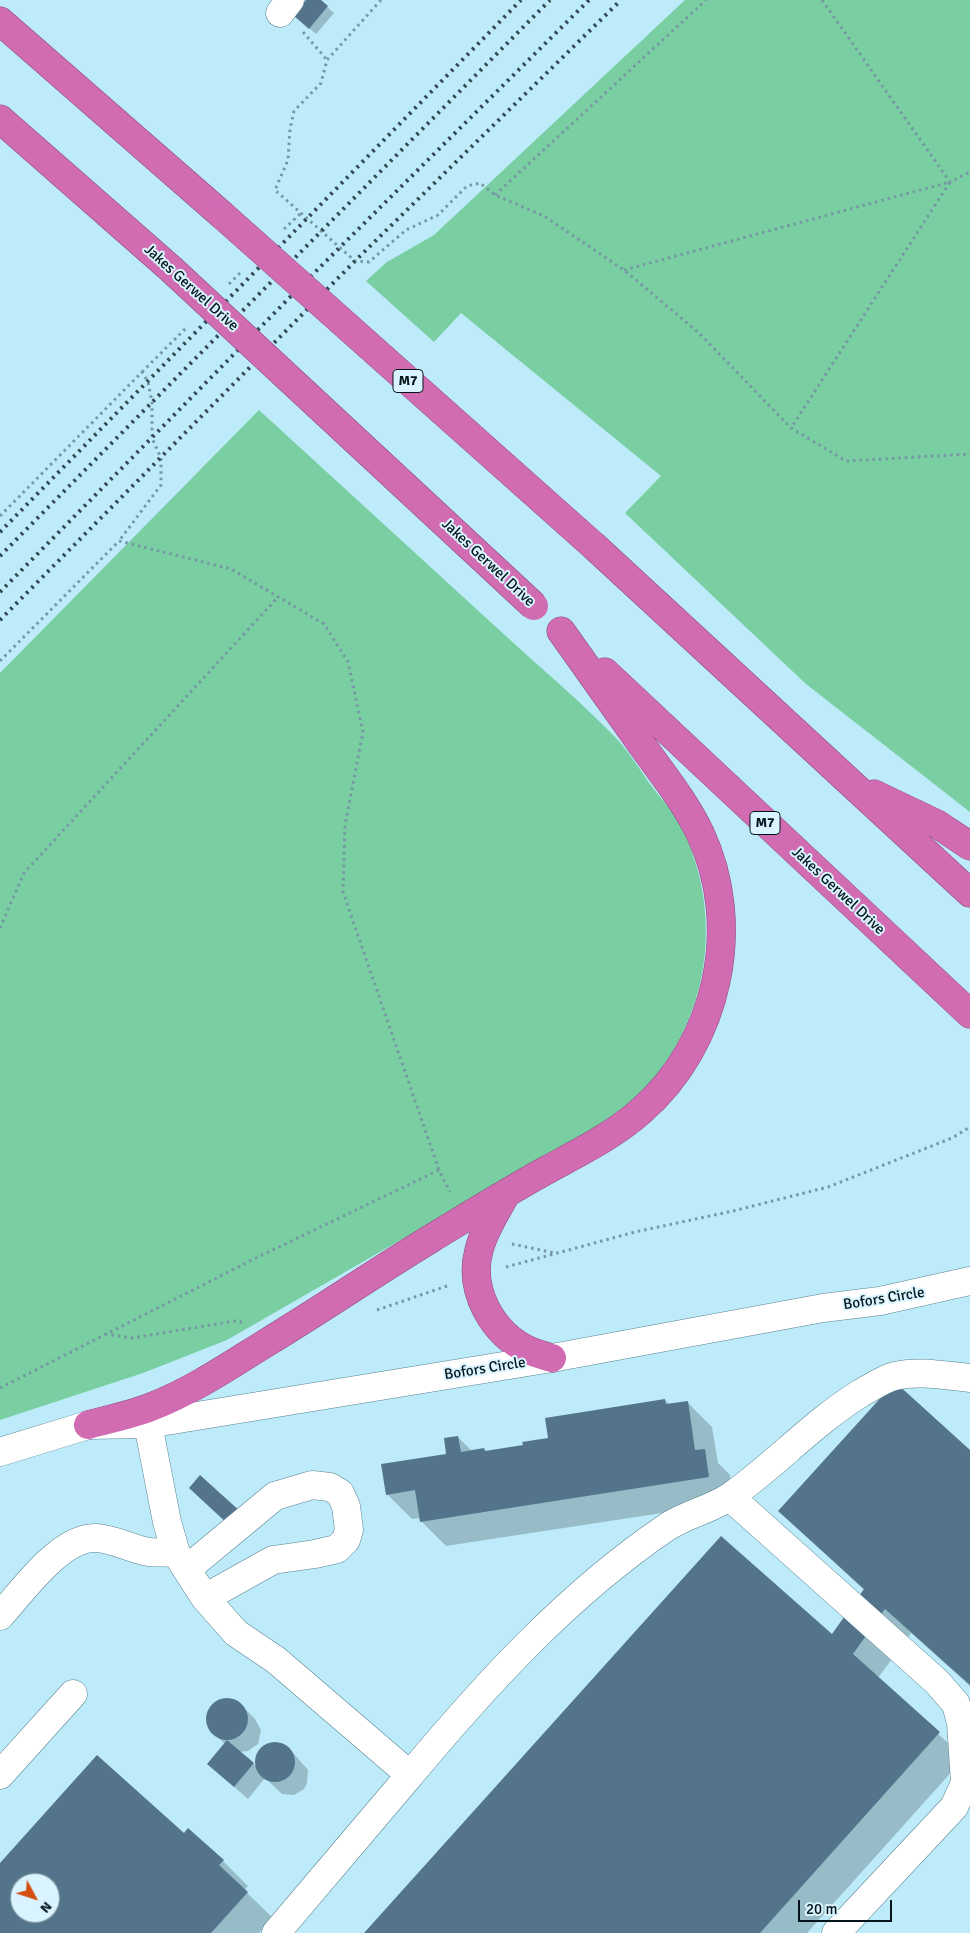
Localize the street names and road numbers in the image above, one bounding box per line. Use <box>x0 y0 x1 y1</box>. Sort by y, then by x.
street label: Jakes Gerwel Drive <box>140 241 242 335</box>
road number: M7 <box>393 370 423 392</box>
street label: Jakes Gerwel Drive <box>438 515 538 611</box>
road number: M7 <box>750 811 780 834</box>
street label: Jakes Gerwel Drive <box>788 843 888 939</box>
street label: Bofors Circle <box>842 1284 926 1314</box>
street label: Bofors Circle <box>443 1354 527 1384</box>

